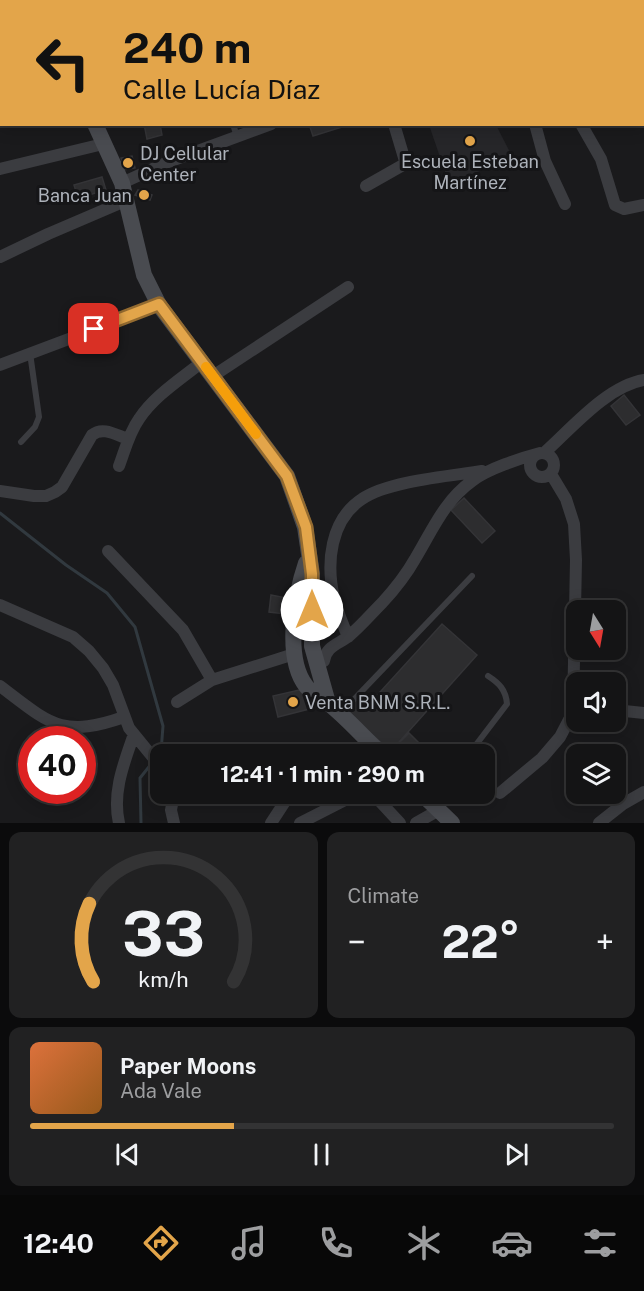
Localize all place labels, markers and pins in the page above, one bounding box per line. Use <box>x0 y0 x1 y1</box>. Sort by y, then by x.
marker: Escuela Esteban Martínez <box>463 134 477 148</box>
place label: DJ Cellular Center <box>140 143 229 185</box>
place label: Escuela Esteban Martínez <box>401 151 539 193</box>
marker: DJ Cellular Center <box>121 156 135 170</box>
place label: Banca Juan <box>38 185 132 206</box>
marker: Banca Juan <box>137 188 151 202</box>
pin <box>68 303 119 354</box>
place label: Venta BNM S.R.L. <box>305 692 450 713</box>
marker: Venta BNM S.R.L. <box>286 695 300 709</box>

